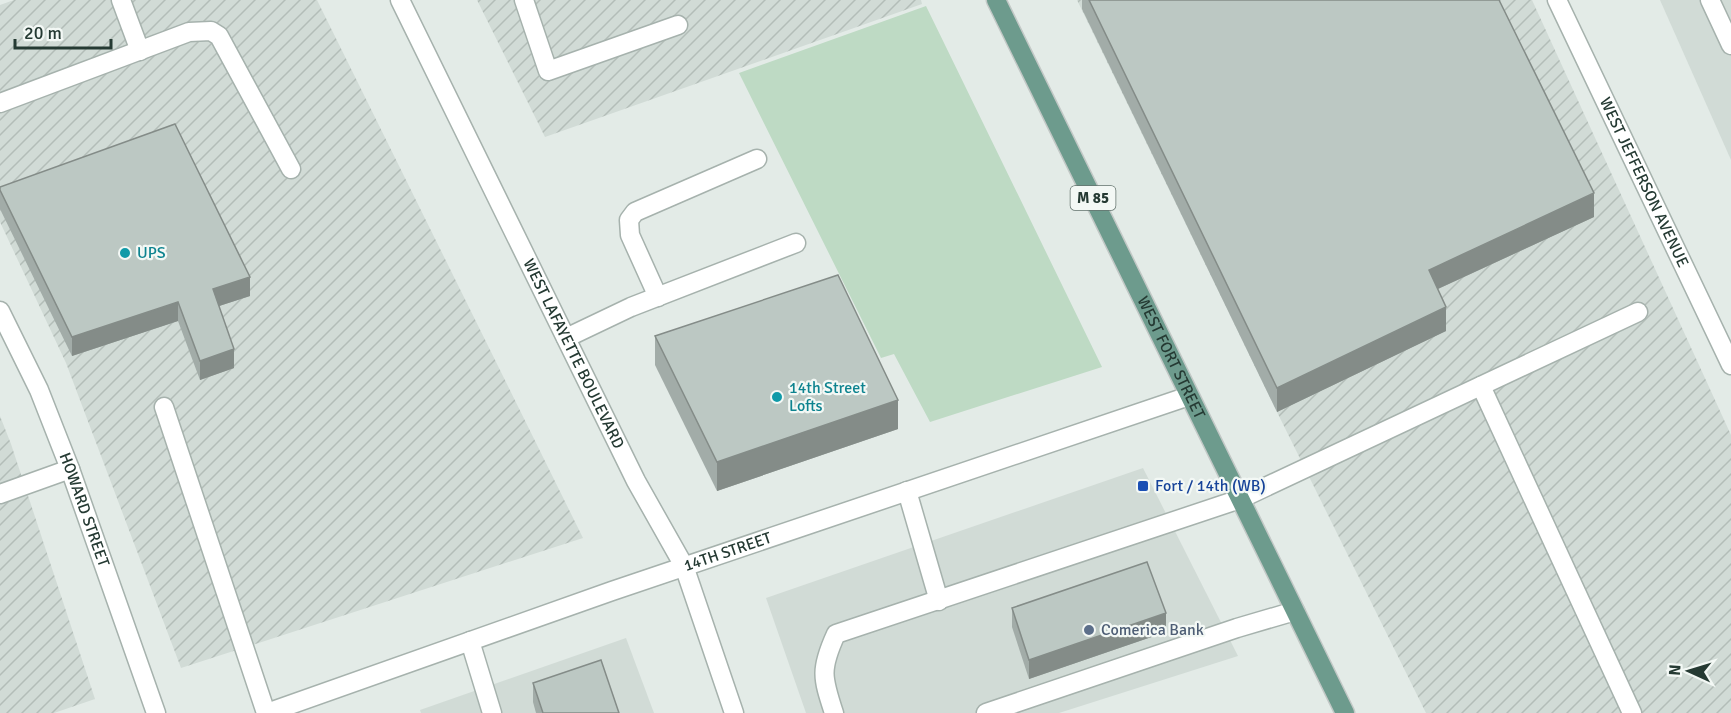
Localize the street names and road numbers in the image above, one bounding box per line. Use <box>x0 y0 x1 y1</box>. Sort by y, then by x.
street label: WEST JEFFERSON AVENUE <box>1595 94 1693 271</box>
road number: M 85 <box>1070 186 1116 210</box>
street label: WEST LAFAYETTE BOULEVARD <box>519 255 629 452</box>
street label: WEST FORT STREET <box>1133 293 1210 422</box>
street label: HOWARD STREET <box>55 450 114 569</box>
street label: 14TH STREET <box>681 528 774 576</box>

